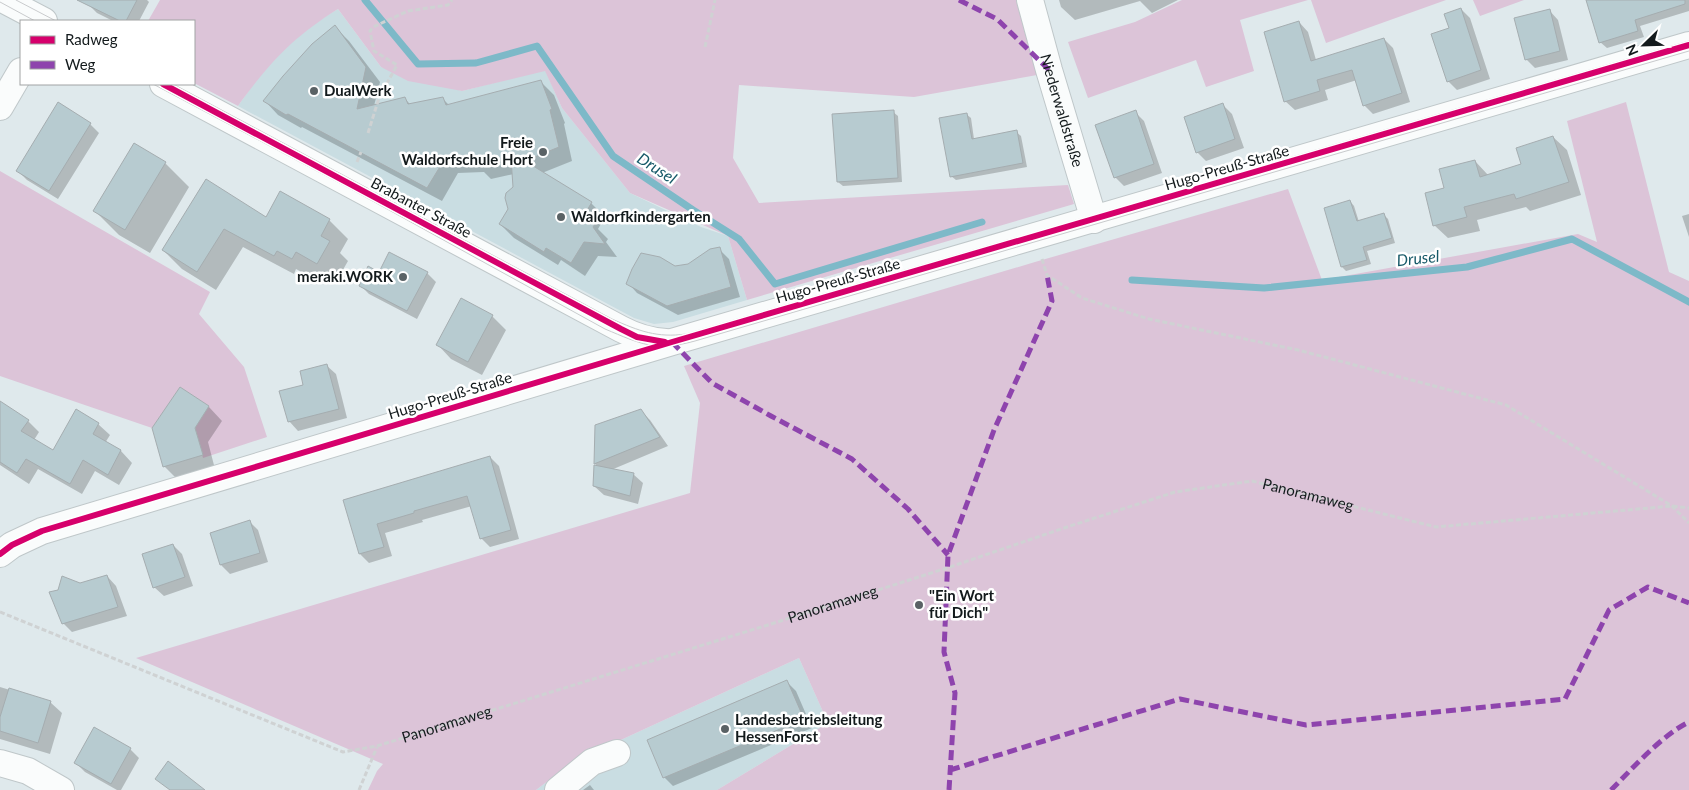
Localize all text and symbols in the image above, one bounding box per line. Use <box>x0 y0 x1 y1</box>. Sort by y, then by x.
legend <box>20 20 195 85</box>
north arrow <box>1619 20 1669 70</box>
text: Radweg <box>65 30 118 48</box>
text: N <box>1622 42 1642 59</box>
street label: Niederwaldstraße <box>1037 52 1088 169</box>
text: Weg <box>65 55 96 73</box>
place label: DualWerk <box>324 81 392 99</box>
marker: DualWerk <box>308 85 320 97</box>
place label: Freie Waldorfschule Hort <box>401 133 533 168</box>
street label: Hugo-Preuß-Straße <box>1162 141 1291 193</box>
marker: Freie Waldorfschule Hort <box>537 146 549 158</box>
water label: Drusel <box>634 148 681 187</box>
street label: Brabanter Straße <box>368 173 475 241</box>
place label: Waldorfkindergarten <box>571 207 711 225</box>
marker: Waldorfkindergarten <box>555 211 567 223</box>
water label: Drusel <box>1396 246 1441 269</box>
street label: Hugo-Preuß-Straße <box>773 254 902 306</box>
place label: meraki.WORK <box>297 267 394 285</box>
marker: meraki.WORK <box>397 271 409 283</box>
street label: Hugo-Preuß-Straße <box>386 368 514 422</box>
street label: Panoramaweg <box>1261 474 1356 514</box>
street label: Panoramaweg <box>785 581 879 626</box>
place label: "Ein Wort für Dich" <box>929 586 994 621</box>
marker: "Ein Wort für Dich" <box>913 599 925 611</box>
street label: Panoramaweg <box>399 701 494 746</box>
place label: Landesbetriebsleitung HessenForst <box>735 710 883 745</box>
marker: Landesbetriebsleitung HessenForst <box>719 723 731 735</box>

